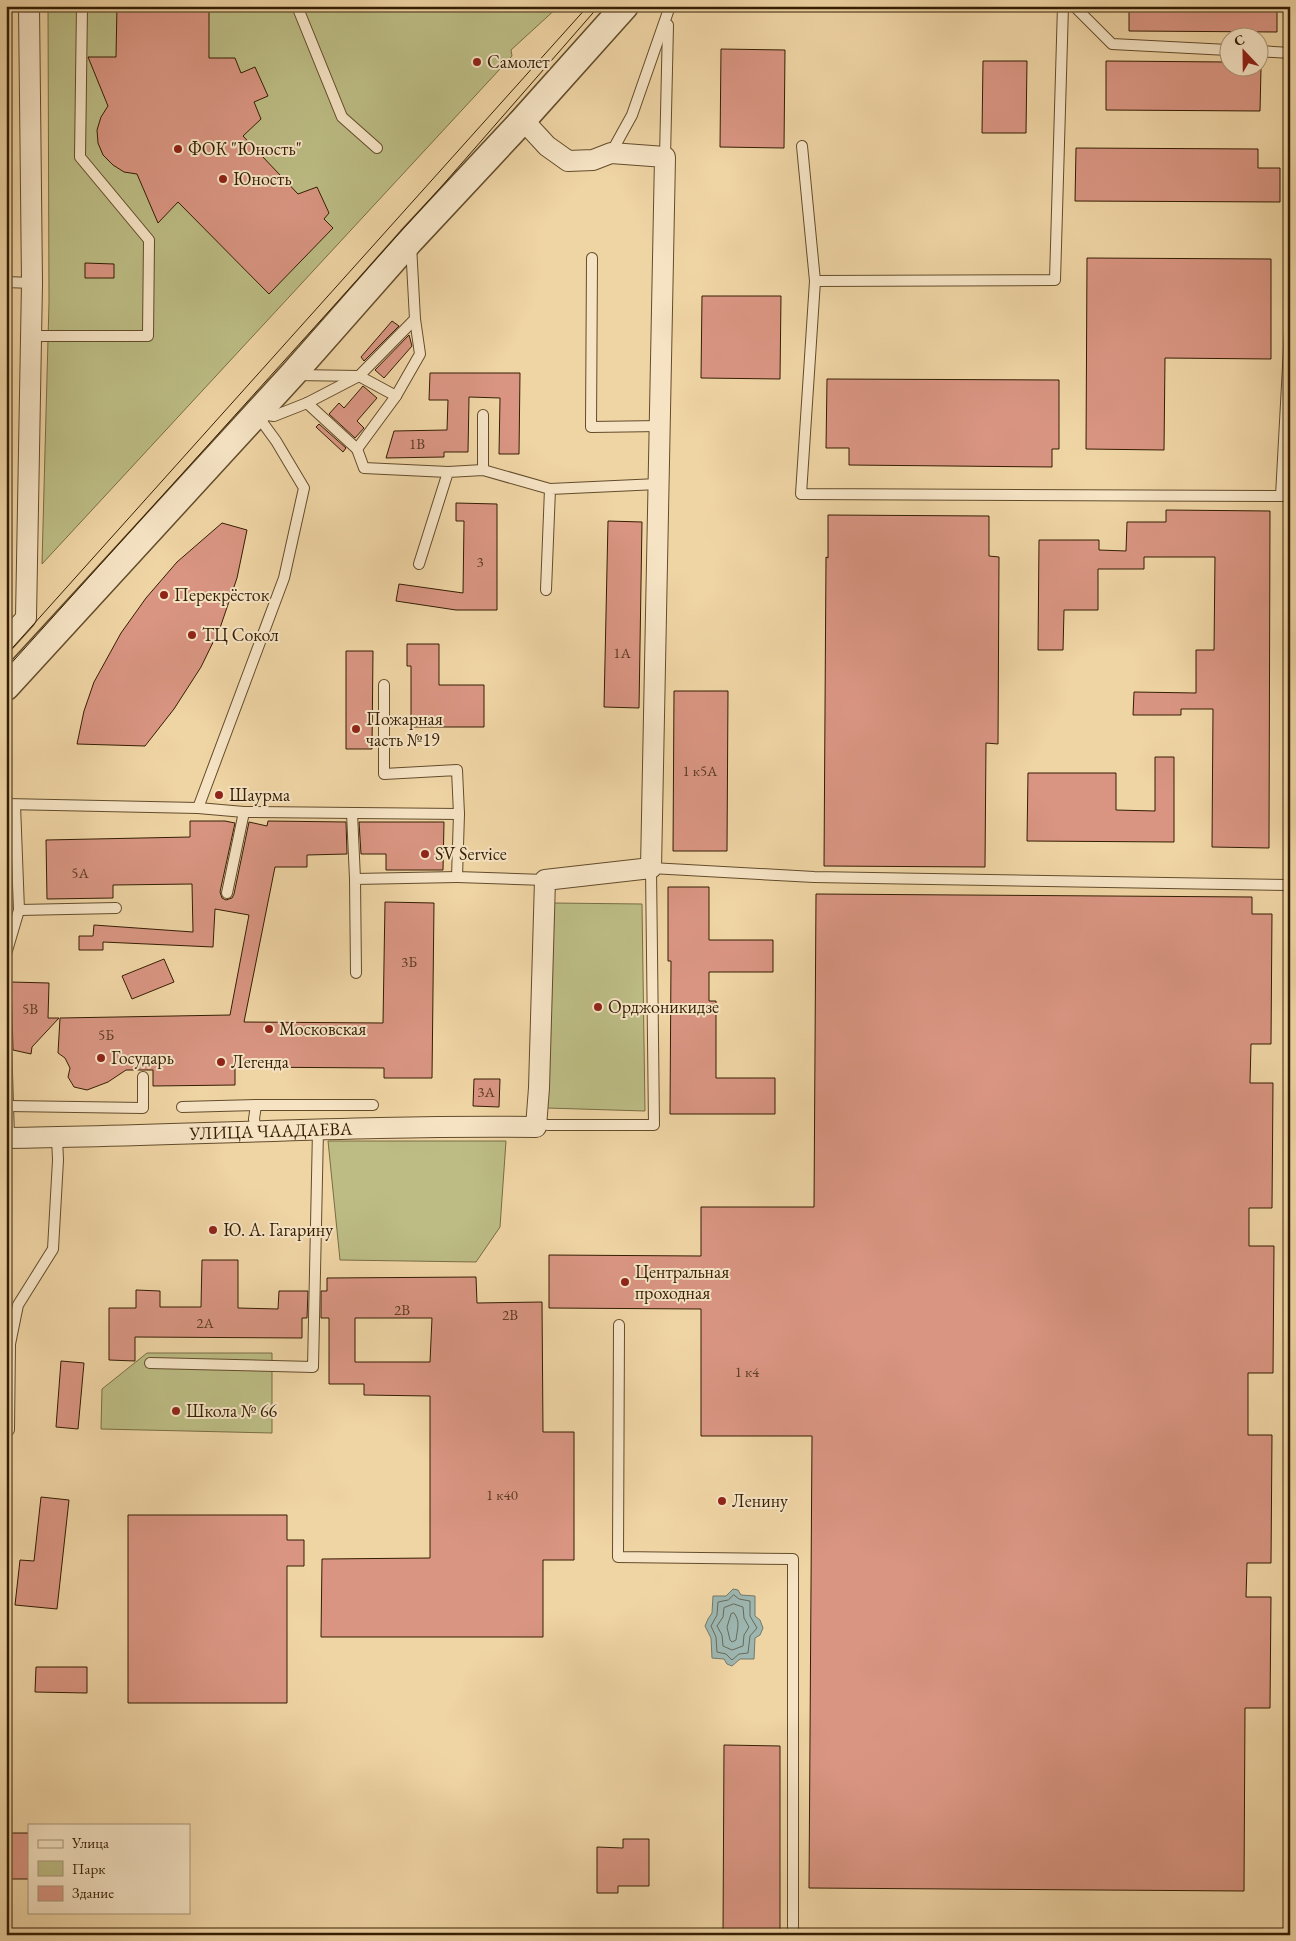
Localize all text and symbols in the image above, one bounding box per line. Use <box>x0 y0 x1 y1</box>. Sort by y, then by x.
north arrow <box>1218 28 1268 78</box>
text: С <box>1231 30 1247 50</box>
place label: Самолет <box>487 50 550 73</box>
marker: Самолет <box>471 56 483 68</box>
place label: ФОК "Юность" <box>188 137 302 160</box>
marker: ФОК "Юность" <box>172 143 184 155</box>
place label: Юность <box>233 167 292 190</box>
marker: Юность <box>217 173 229 185</box>
house number: 1В <box>409 434 425 453</box>
house number: 3 <box>476 552 484 571</box>
place label: Перекрёсток <box>174 583 270 606</box>
marker: Перекрёсток <box>158 589 170 601</box>
place label: ТЦ Сокол <box>202 623 279 646</box>
marker: ТЦ Сокол <box>186 629 198 641</box>
house number: 1А <box>613 643 631 662</box>
place label: Пожарная часть №19 <box>366 707 443 751</box>
marker: Пожарная часть №19 <box>350 723 362 735</box>
house number: 1 к5А <box>683 761 718 780</box>
place label: Шаурма <box>229 783 291 806</box>
marker: Шаурма <box>213 789 225 801</box>
place label: SV Service <box>435 842 507 865</box>
marker: SV Service <box>419 848 431 860</box>
house number: 5А <box>71 863 89 882</box>
house number: 3Б <box>401 952 417 971</box>
place label: Орджоникидзе <box>608 995 719 1018</box>
house number: 5В <box>22 999 38 1018</box>
marker: Орджоникидзе <box>592 1001 604 1013</box>
place label: Московская <box>279 1017 366 1040</box>
marker: Московская <box>263 1023 275 1035</box>
house number: 5Б <box>98 1025 114 1044</box>
place label: Государь <box>111 1046 174 1069</box>
place label: Легенда <box>231 1050 290 1073</box>
marker: Государь <box>95 1052 107 1064</box>
marker: Легенда <box>215 1056 227 1068</box>
house number: 3А <box>477 1082 495 1101</box>
street label: УЛИЦА ЧААДАЕВА <box>188 1117 353 1145</box>
place label: Ю. А. Гагарину <box>223 1218 333 1241</box>
marker: Ю. А. Гагарину <box>207 1224 219 1236</box>
place label: Центральная проходная <box>635 1260 729 1304</box>
marker: Центральная проходная <box>619 1276 631 1288</box>
house number: 2В <box>394 1300 410 1319</box>
house number: 2В <box>502 1305 518 1324</box>
house number: 2А <box>196 1313 214 1332</box>
house number: 1 к4 <box>735 1362 760 1381</box>
place label: Школа № 66 <box>186 1399 278 1422</box>
marker: Школа № 66 <box>170 1405 182 1417</box>
house number: 1 к40 <box>486 1485 518 1504</box>
place label: Ленину <box>732 1489 788 1512</box>
marker: Ленину <box>716 1495 728 1507</box>
legend <box>28 1824 190 1914</box>
text: Улица <box>71 1833 109 1852</box>
text: Парк <box>72 1859 105 1878</box>
text: Здание <box>72 1883 114 1902</box>

